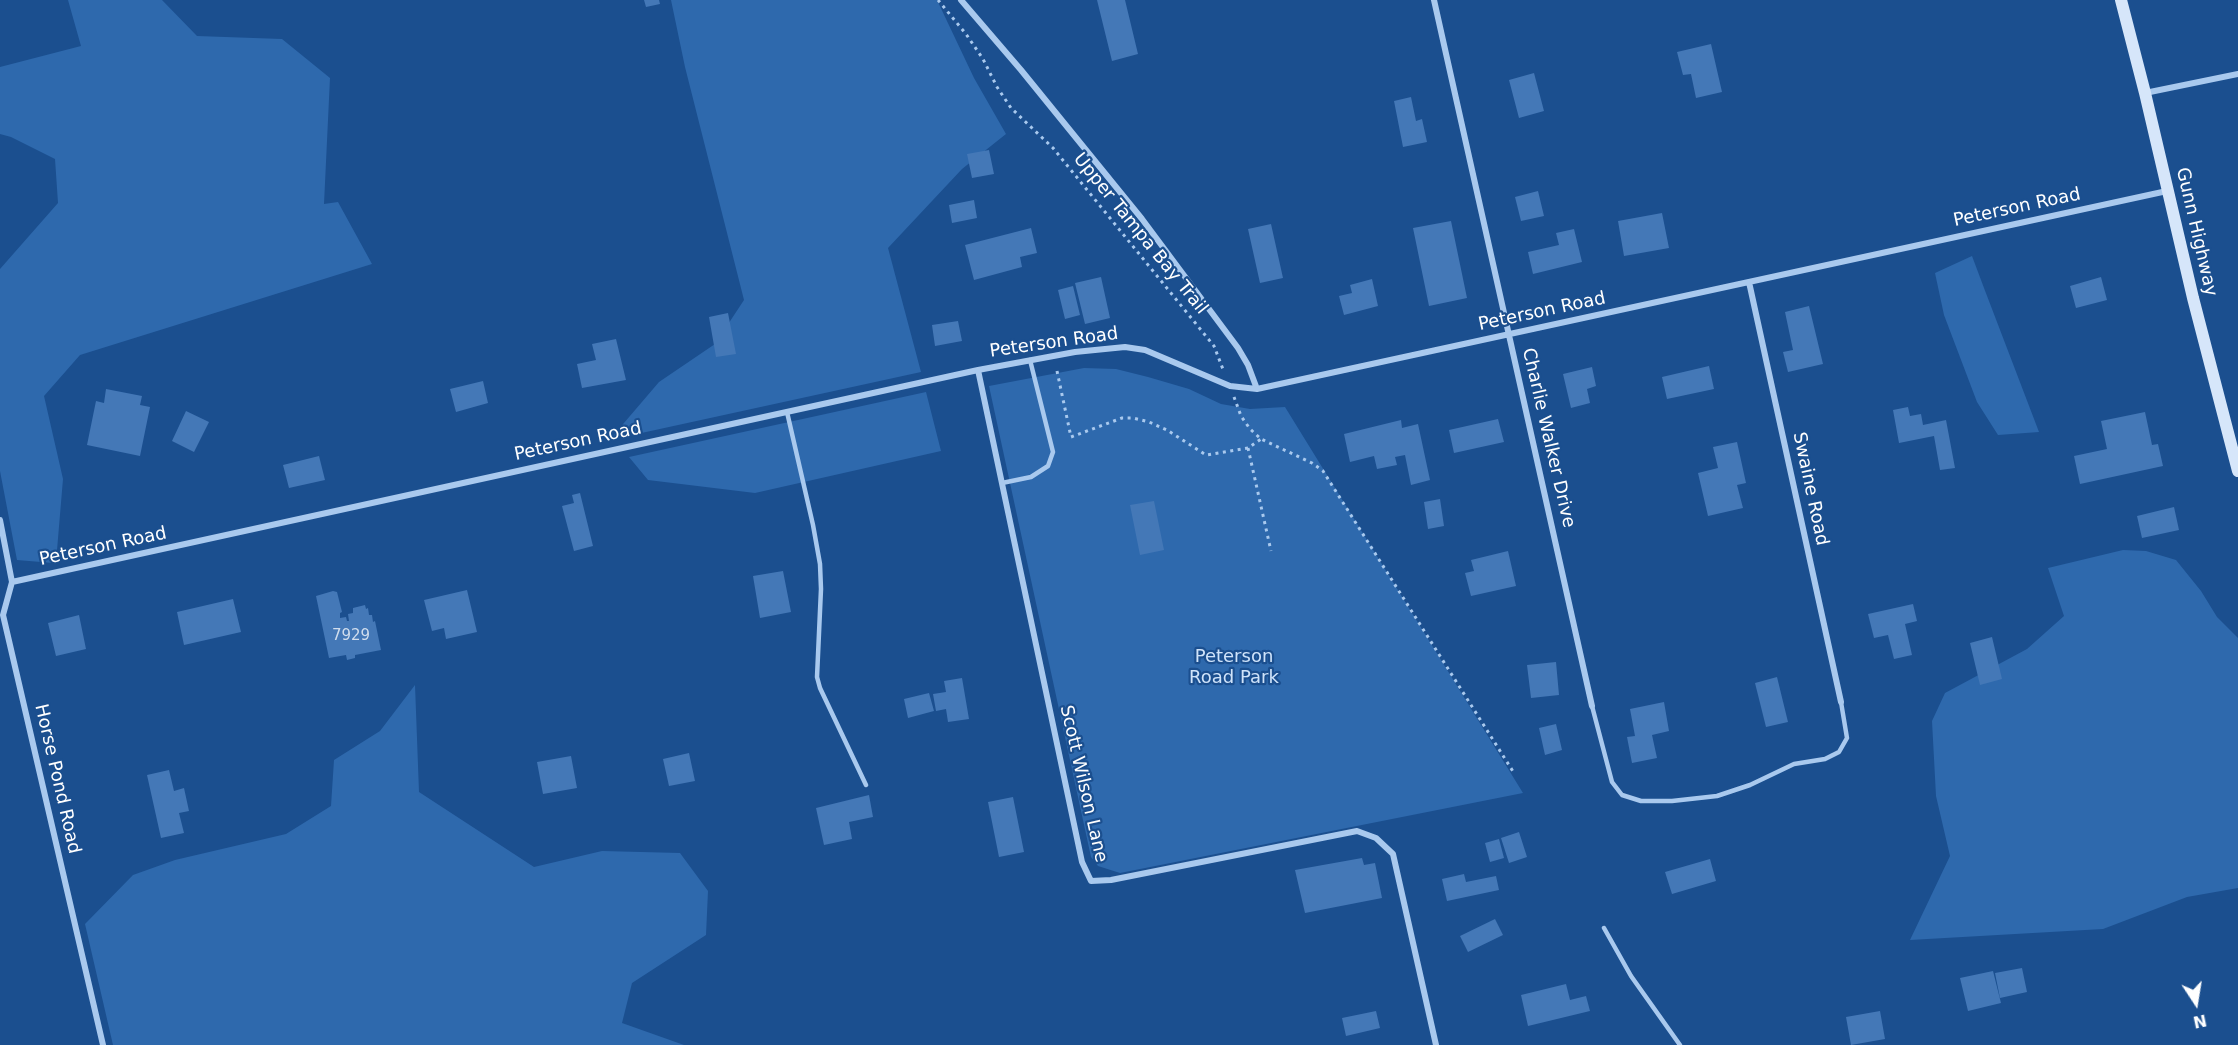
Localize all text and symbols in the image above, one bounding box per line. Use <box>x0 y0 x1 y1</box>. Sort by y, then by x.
street label: Upper Tampa Bay Trail <box>1068 149 1212 319</box>
street label: Gunn Highway <box>2171 165 2221 299</box>
street label: Peterson Road <box>1951 184 2083 232</box>
street label: Peterson Road <box>1476 288 1608 336</box>
street label: Peterson Road <box>988 323 1120 363</box>
street label: Charlie Walker Drive <box>1517 346 1579 530</box>
street label: Peterson Road <box>512 418 644 466</box>
street label: Swaine Road <box>1787 430 1833 548</box>
street label: Peterson Road <box>37 523 169 571</box>
house number: 7929 <box>332 627 370 645</box>
park label: Peterson Road Park <box>1189 646 1279 688</box>
street label: Horse Pond Road <box>29 702 85 856</box>
street label: Scott Wilson Lane <box>1054 703 1112 865</box>
north arrow <box>2166 973 2226 1033</box>
text: N <box>2191 1010 2208 1032</box>

